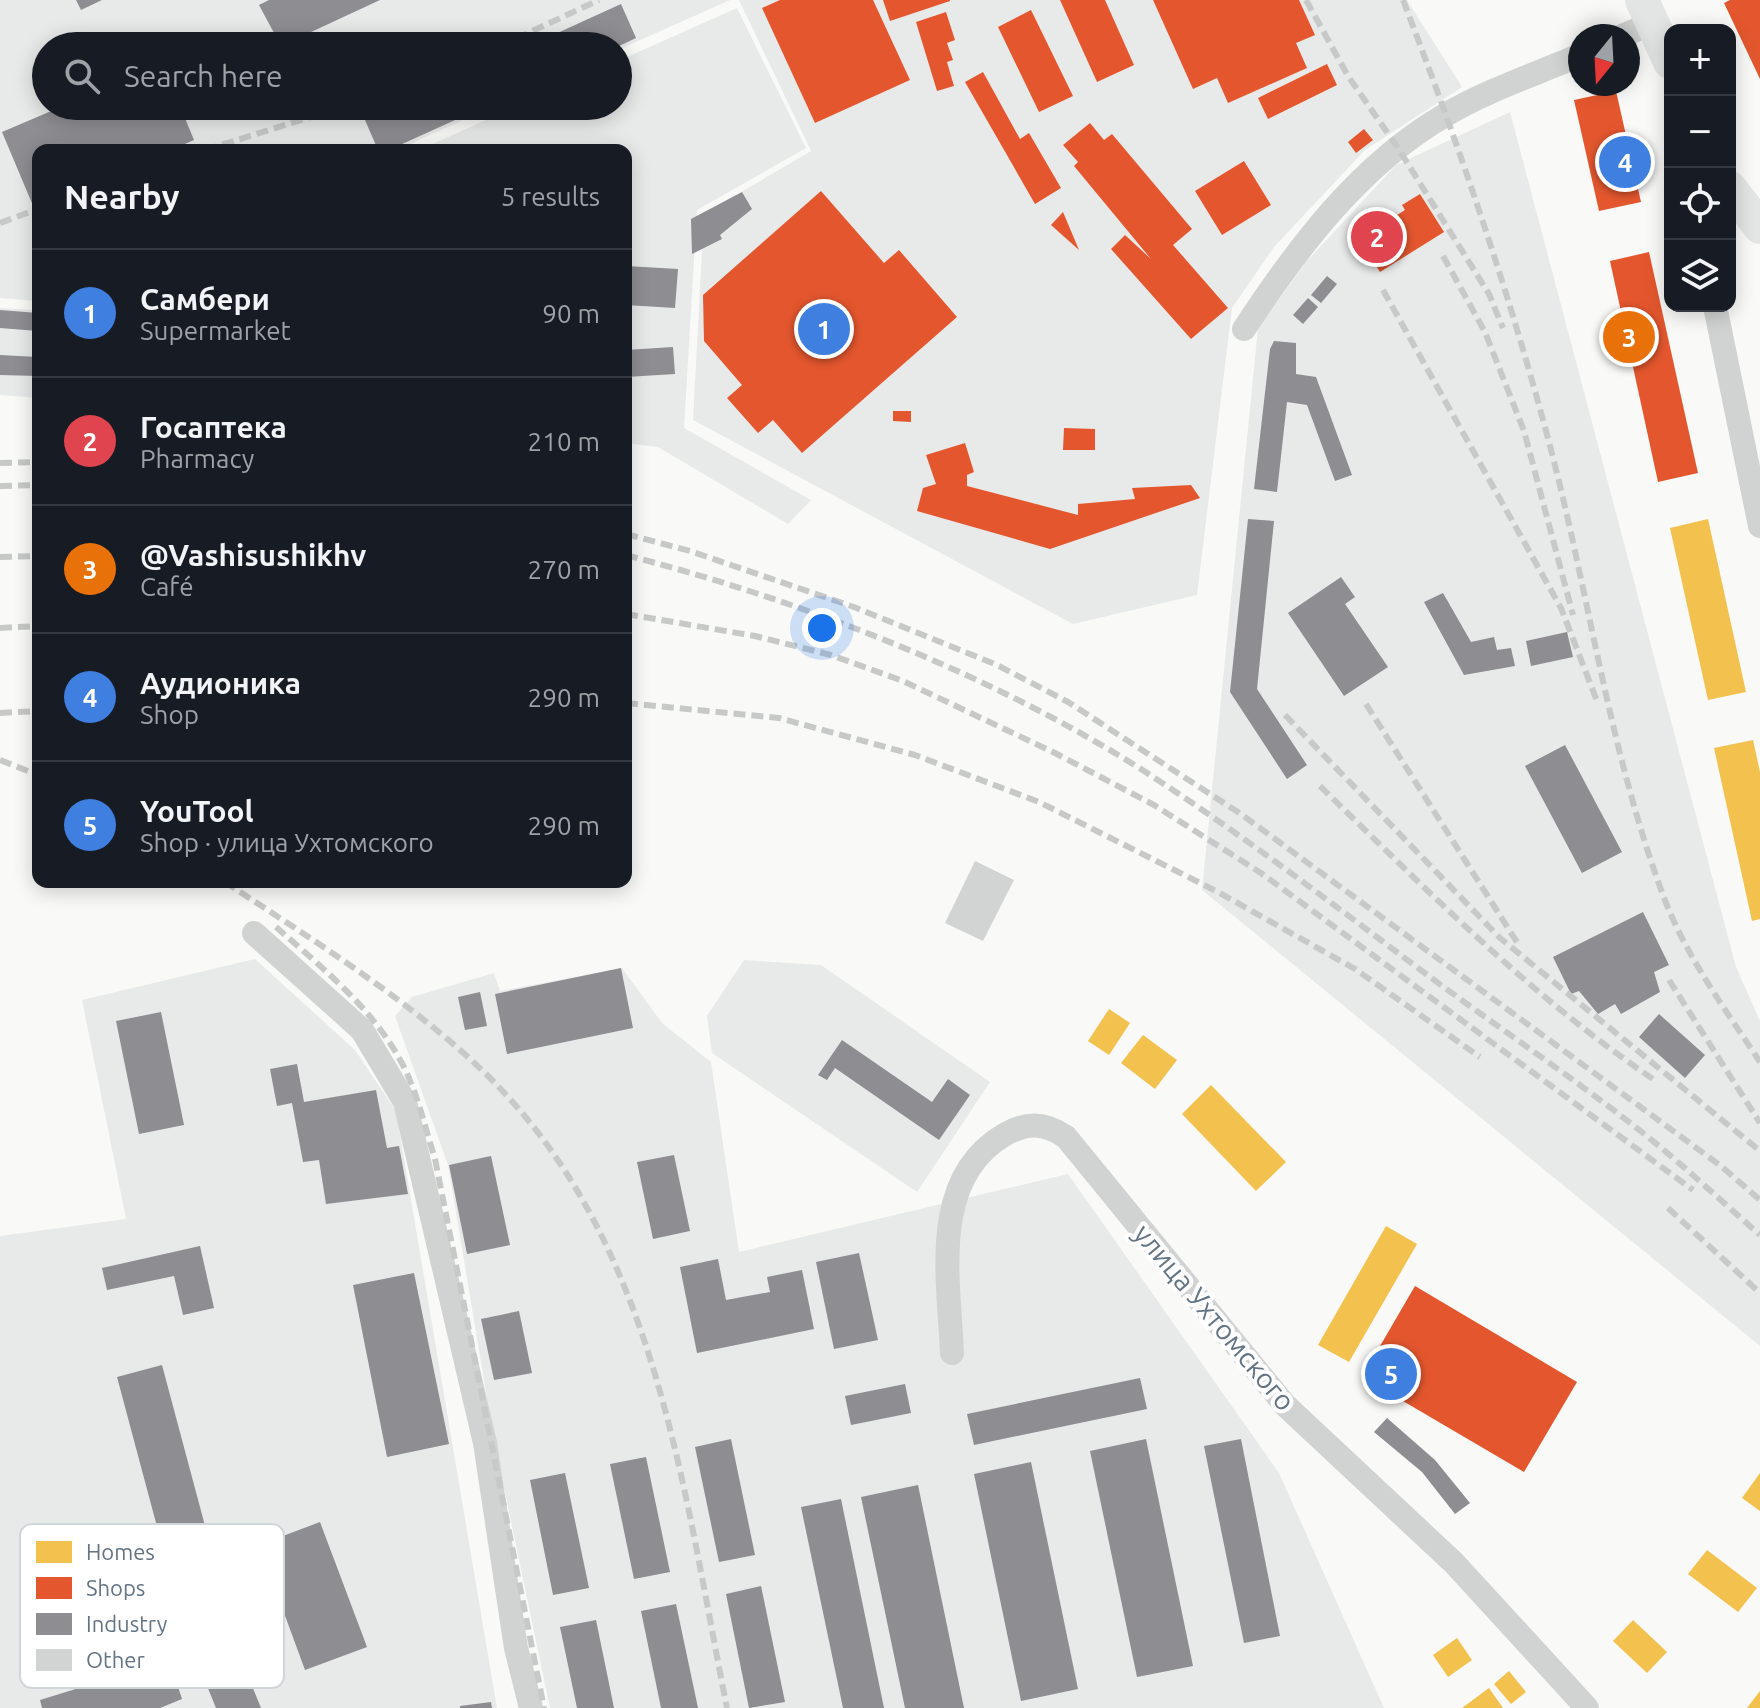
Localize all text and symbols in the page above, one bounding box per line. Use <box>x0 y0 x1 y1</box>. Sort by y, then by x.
north arrow <box>1568 24 1640 96</box>
map controls <box>1664 24 1736 312</box>
button: + <box>1664 24 1736 96</box>
search box <box>32 32 632 120</box>
icon: search <box>60 54 104 98</box>
text: Search here <box>124 59 283 93</box>
button: − <box>1664 96 1736 168</box>
pin: 4 <box>1599 132 1651 192</box>
button: locate <box>1664 168 1736 240</box>
text: Nearby <box>64 177 179 215</box>
text: 5 results <box>501 182 600 211</box>
pin: 2 <box>1351 207 1403 267</box>
button: layers <box>1664 240 1736 312</box>
text: Самбери <box>140 282 270 316</box>
text: 1 <box>83 299 97 328</box>
text: 90 m <box>542 299 600 328</box>
pin: 1 <box>798 299 850 359</box>
pin: 3 <box>1603 307 1655 367</box>
text: Supermarket <box>140 316 291 345</box>
text: Госаптека <box>140 410 287 444</box>
text: 2 <box>83 427 97 456</box>
text: 210 m <box>528 427 600 456</box>
text: Pharmacy <box>140 444 254 473</box>
text: @Vashisushikhv <box>140 538 366 572</box>
text: 3 <box>83 555 97 584</box>
text: 270 m <box>528 555 600 584</box>
text: Café <box>140 572 194 601</box>
your location <box>802 608 842 648</box>
text: Аудионика <box>140 666 301 700</box>
text: 4 <box>83 683 97 712</box>
text: 290 m <box>528 683 600 712</box>
text: Shop <box>140 700 199 729</box>
text: YouTool <box>140 794 254 828</box>
text: 5 <box>83 811 97 840</box>
text: 290 m <box>528 811 600 840</box>
text: Shop · улица Ухтомского <box>140 828 434 857</box>
street label: улица Ухтомского <box>1128 1218 1302 1416</box>
pin: 5 <box>1365 1344 1417 1404</box>
legend <box>20 1524 284 1688</box>
text: Homes <box>86 1539 155 1564</box>
text: Shops <box>86 1575 145 1600</box>
text: Industry <box>86 1611 168 1636</box>
text: Other <box>86 1647 145 1672</box>

